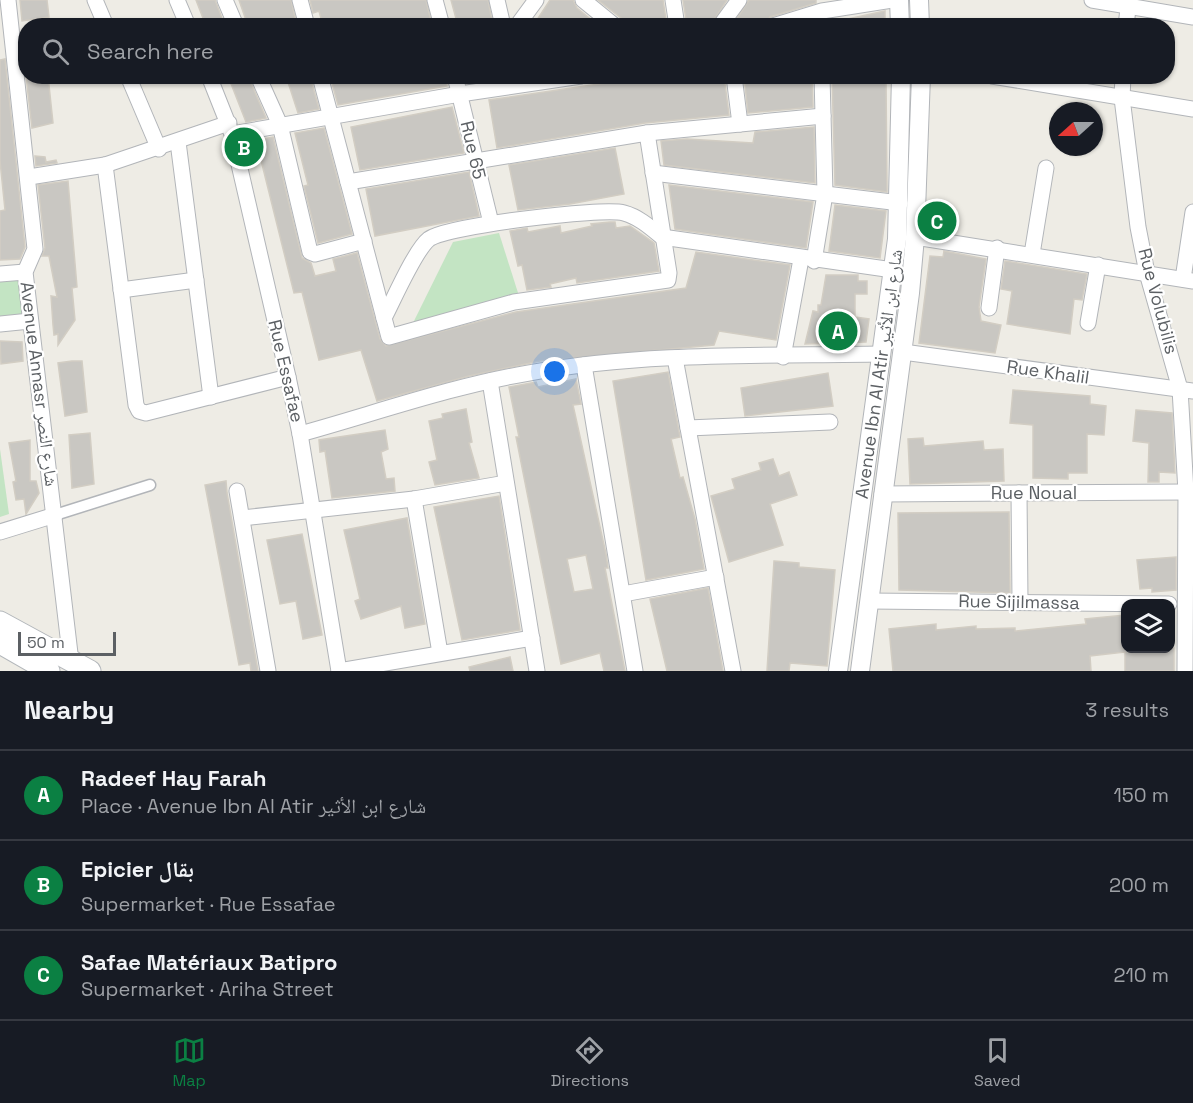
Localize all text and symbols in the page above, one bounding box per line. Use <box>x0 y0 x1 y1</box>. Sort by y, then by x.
search box <box>18 18 1175 84</box>
icon: search <box>39 35 72 68</box>
text: Search here <box>87 37 214 65</box>
north arrow <box>1049 102 1103 156</box>
street label: Rue 65 <box>456 118 491 181</box>
pin: B <box>224 124 264 170</box>
pin: C <box>918 198 956 244</box>
street label: Rue Volubilis <box>1133 245 1184 356</box>
street label: Avenue Ibn Al Atir شارع ابن الأثير <box>850 248 907 500</box>
street label: Avenue Annasr شارع النصر <box>16 280 63 488</box>
pin: A <box>818 308 858 354</box>
street label: Rue Essafae <box>263 317 310 425</box>
street label: Rue Khalil <box>1005 354 1091 389</box>
your location <box>540 357 569 386</box>
street label: Rue Noual <box>991 481 1077 504</box>
street label: Rue Sijilmassa <box>958 589 1080 614</box>
map controls <box>1121 599 1175 653</box>
button: layers <box>1121 599 1175 653</box>
scale bar <box>18 629 116 656</box>
text: 50 m <box>27 632 65 653</box>
text: Nearby <box>24 693 114 727</box>
text: 3 results <box>1085 697 1169 723</box>
text: Radeef Hay Farah <box>81 764 267 792</box>
text: A <box>37 782 50 808</box>
text: 150 m <box>1114 782 1169 808</box>
text: Place · Avenue Ibn Al Atir شارع ابن الأثير <box>81 793 426 819</box>
text: Epicier بقال <box>81 855 194 883</box>
text: B <box>37 872 50 898</box>
text: 200 m <box>1109 872 1169 898</box>
text: Supermarket · Rue Essafae <box>81 891 336 917</box>
text: Safae Matériaux Batipro <box>81 948 337 976</box>
text: C <box>37 962 50 988</box>
text: 210 m <box>1113 962 1169 988</box>
text: Supermarket · Ariha Street <box>81 976 334 1002</box>
tab: Map <box>172 1034 206 1091</box>
tab: Directions <box>551 1034 629 1091</box>
tab: Saved <box>974 1034 1021 1091</box>

